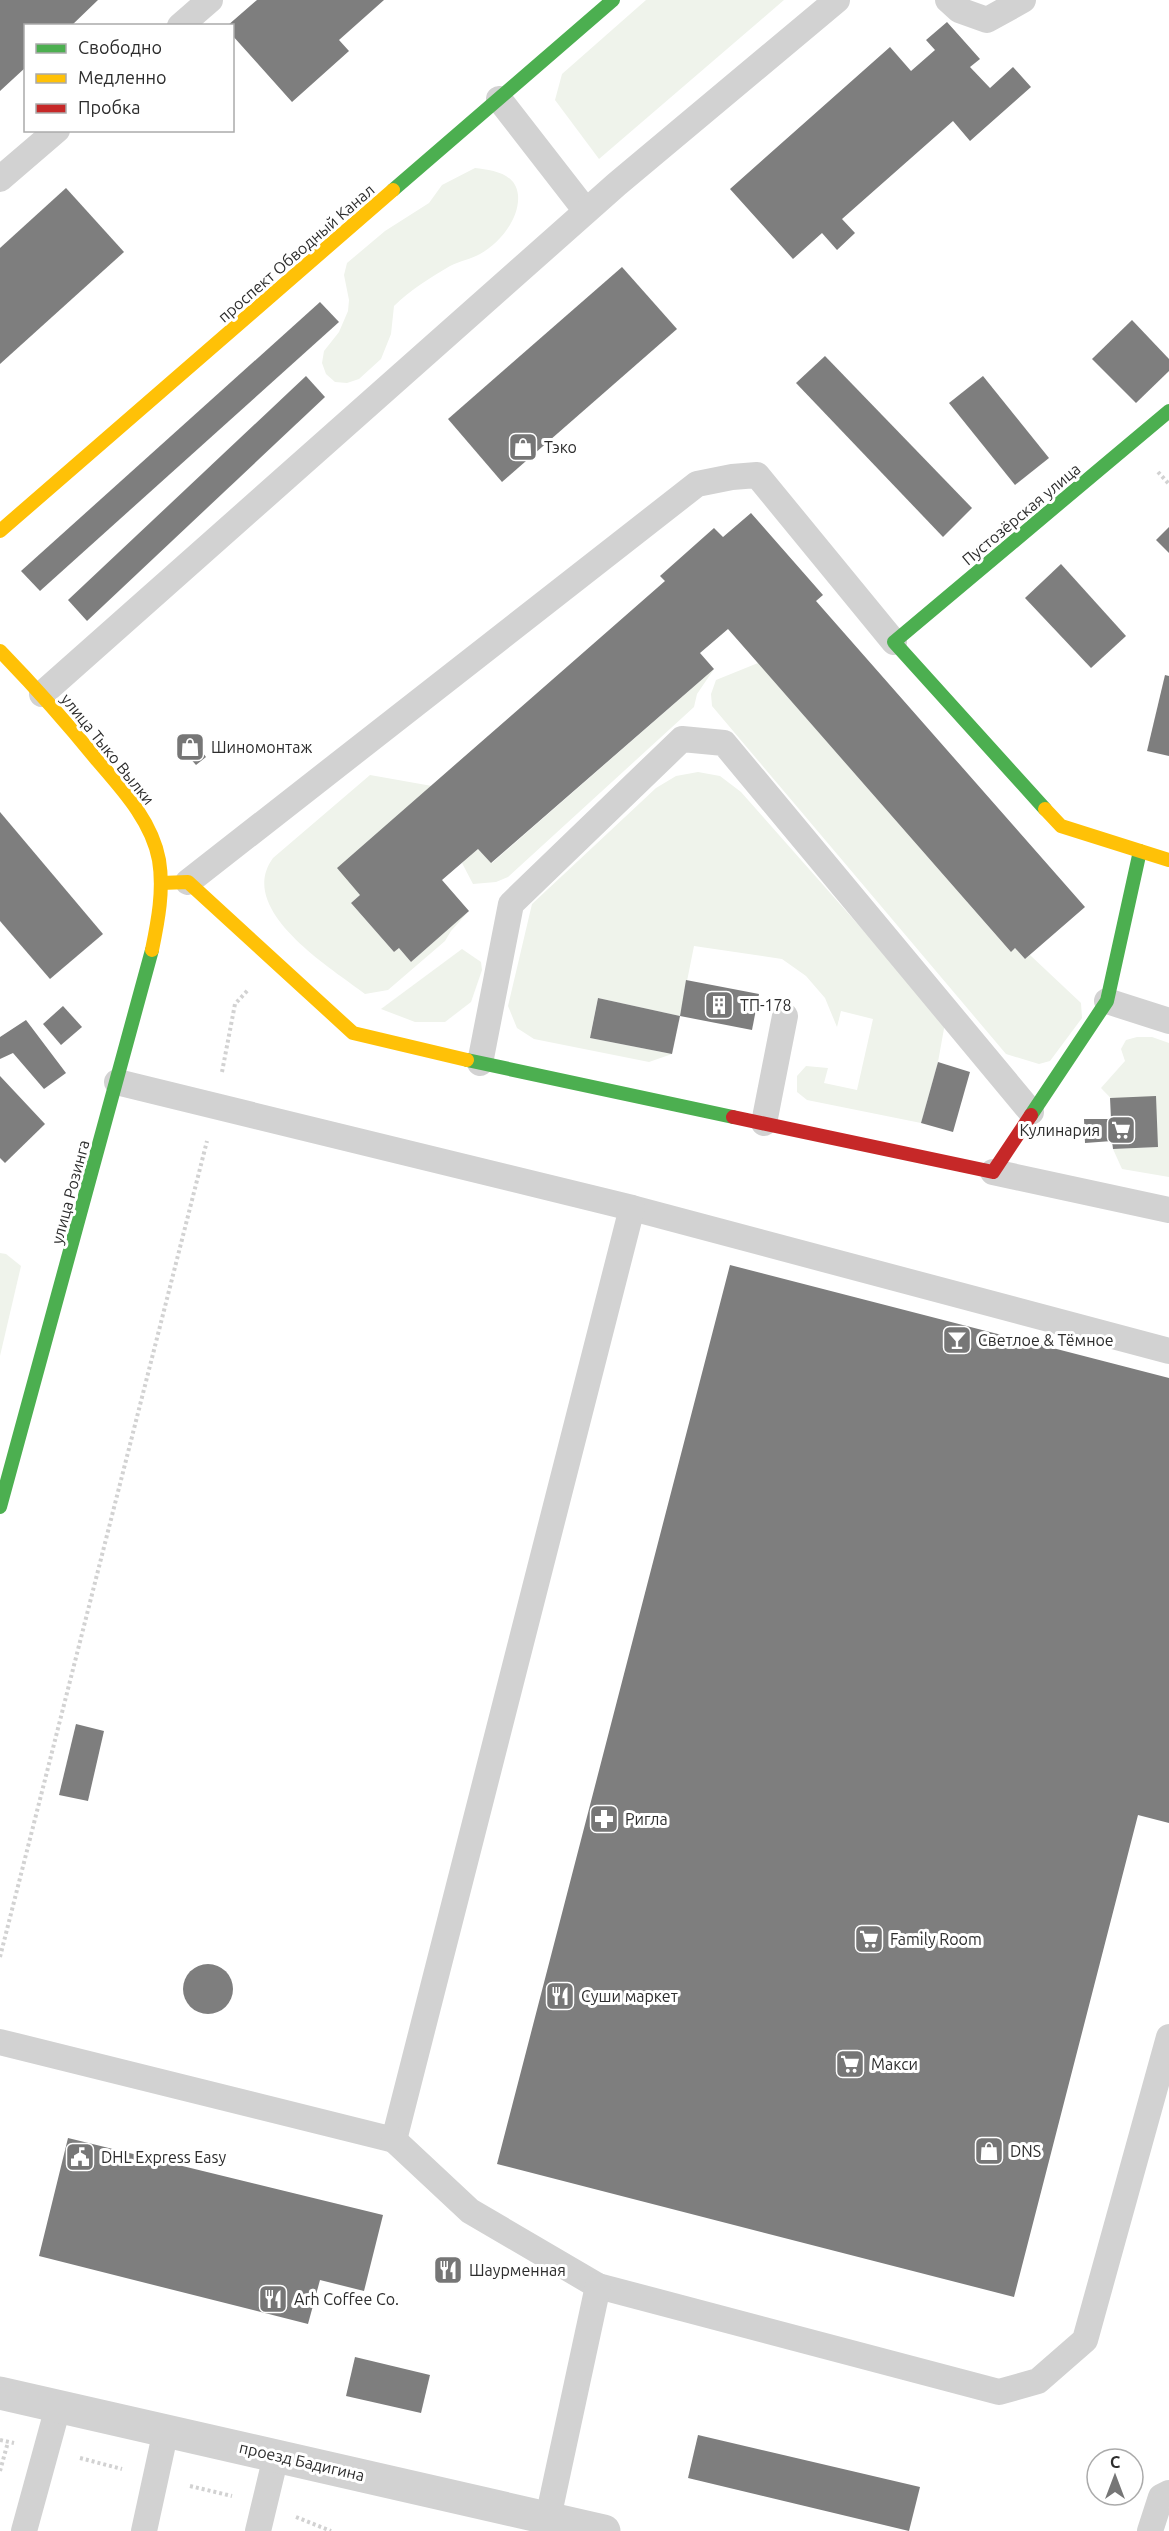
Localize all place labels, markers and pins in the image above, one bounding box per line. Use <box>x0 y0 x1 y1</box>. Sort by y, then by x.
shop icon: Тэко <box>507 431 539 463</box>
place label: Тэко <box>544 438 577 456</box>
shop icon: Шиномонтаж <box>174 731 206 763</box>
place label: Шиномонтаж <box>211 738 312 756</box>
building icon: ТП-178 <box>703 989 735 1021</box>
place label: ТП-178 <box>740 996 792 1014</box>
supermarket icon: Кулинария <box>1105 1114 1137 1146</box>
place label: Кулинария <box>1020 1121 1100 1139</box>
bar icon: Светлое & Тёмное <box>941 1324 973 1356</box>
place label: Светлое & Тёмное <box>978 1331 1114 1349</box>
pharmacy icon: Ригла <box>588 1803 620 1835</box>
place label: Ригла <box>625 1810 668 1828</box>
supermarket icon: Family Room <box>853 1923 885 1955</box>
place label: Family Room <box>890 1930 982 1948</box>
restaurant icon: Суши маркет <box>544 1980 576 2012</box>
place label: Суши маркет <box>581 1987 678 2005</box>
supermarket icon: Макси <box>834 2048 866 2080</box>
place label: Макси <box>871 2055 918 2073</box>
shop icon: DNS <box>973 2135 1005 2167</box>
public building icon: DHL Express Easy <box>64 2141 96 2173</box>
place label: DNS <box>1010 2142 1041 2160</box>
place label: DHL Express Easy <box>101 2148 226 2166</box>
restaurant icon: Шаурменная <box>432 2254 464 2286</box>
place label: Шаурменная <box>469 2261 566 2279</box>
restaurant icon: Arh Coffee Co. <box>257 2283 289 2315</box>
place label: Arh Coffee Co. <box>294 2290 399 2308</box>

